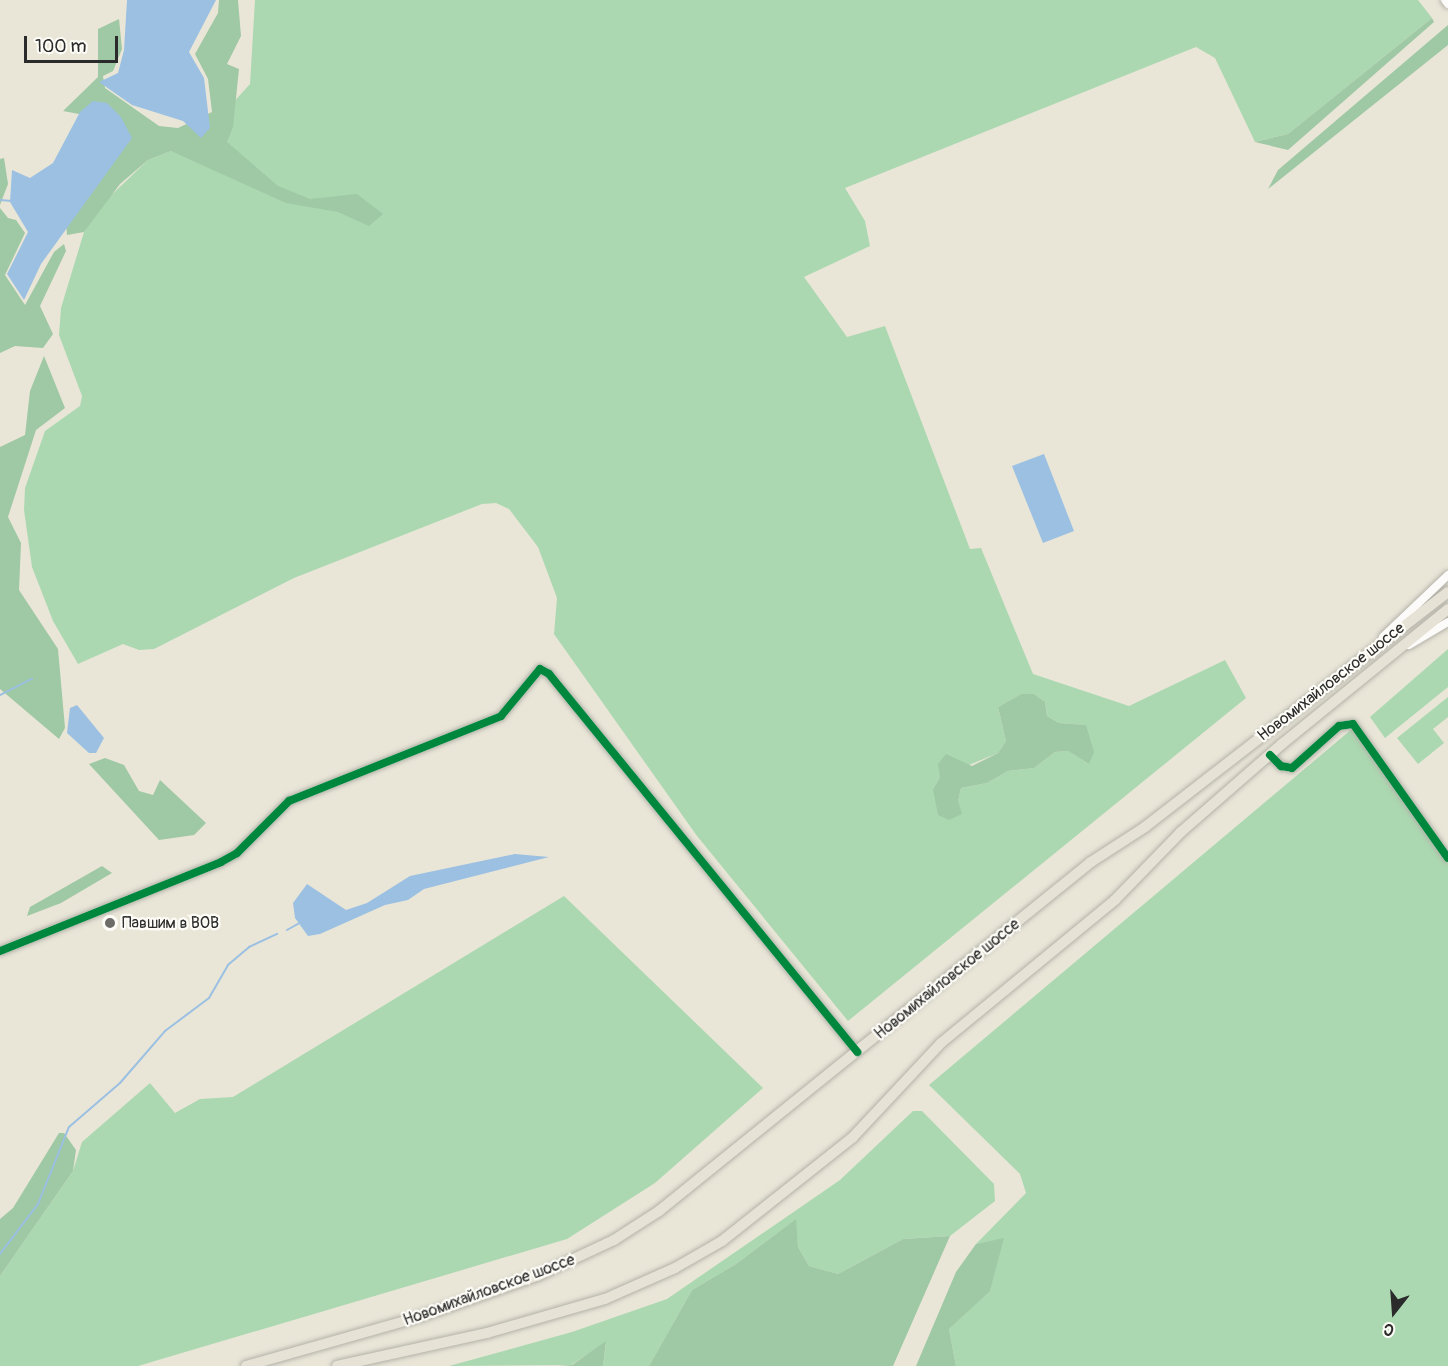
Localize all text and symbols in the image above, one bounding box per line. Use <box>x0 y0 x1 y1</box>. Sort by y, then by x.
scale bar <box>27 24 122 62</box>
text: 100 m <box>35 35 87 58</box>
street label: Новомихайловское шоссе <box>1254 619 1408 745</box>
place label: Павшим в ВОВ <box>122 913 219 933</box>
street label: Новомихайловское шоссе <box>871 915 1023 1043</box>
marker: Павшим в ВОВ <box>103 916 117 930</box>
street label: Новомихайловское шоссе <box>401 1250 577 1330</box>
north arrow <box>1364 1282 1424 1342</box>
text: С <box>1381 1318 1396 1340</box>

